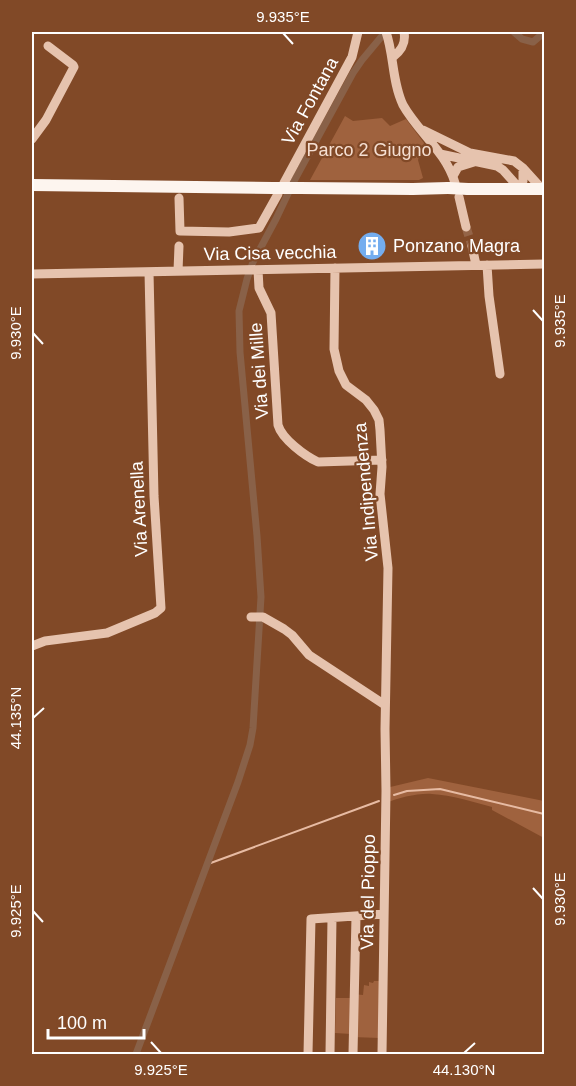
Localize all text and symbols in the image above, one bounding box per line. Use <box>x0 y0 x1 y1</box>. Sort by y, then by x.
text: 9.935°E <box>256 8 310 25</box>
street label: Via Fontana <box>278 53 343 148</box>
park label: Parco 2 Giugno <box>306 140 432 160</box>
building icon: Ponzano Magra <box>356 230 388 262</box>
place label: Ponzano Magra <box>393 236 521 256</box>
street label: Via Cisa vecchia <box>203 242 338 264</box>
text: 9.935°E <box>551 294 568 348</box>
text: 9.930°E <box>7 306 24 360</box>
street label: Via dei Mille <box>246 322 272 420</box>
street label: Via Indipendenza <box>350 421 382 562</box>
street label: Via Arenella <box>126 460 151 557</box>
text: 44.135°N <box>7 687 24 749</box>
street label: Via del Pioppo <box>357 834 379 950</box>
text: 9.930°E <box>551 872 568 926</box>
text: 9.925°E <box>7 884 24 938</box>
scale bar <box>48 1002 144 1040</box>
text: 100 m <box>57 1013 107 1033</box>
text: 9.925°E <box>134 1061 188 1078</box>
text: 44.130°N <box>433 1061 495 1078</box>

